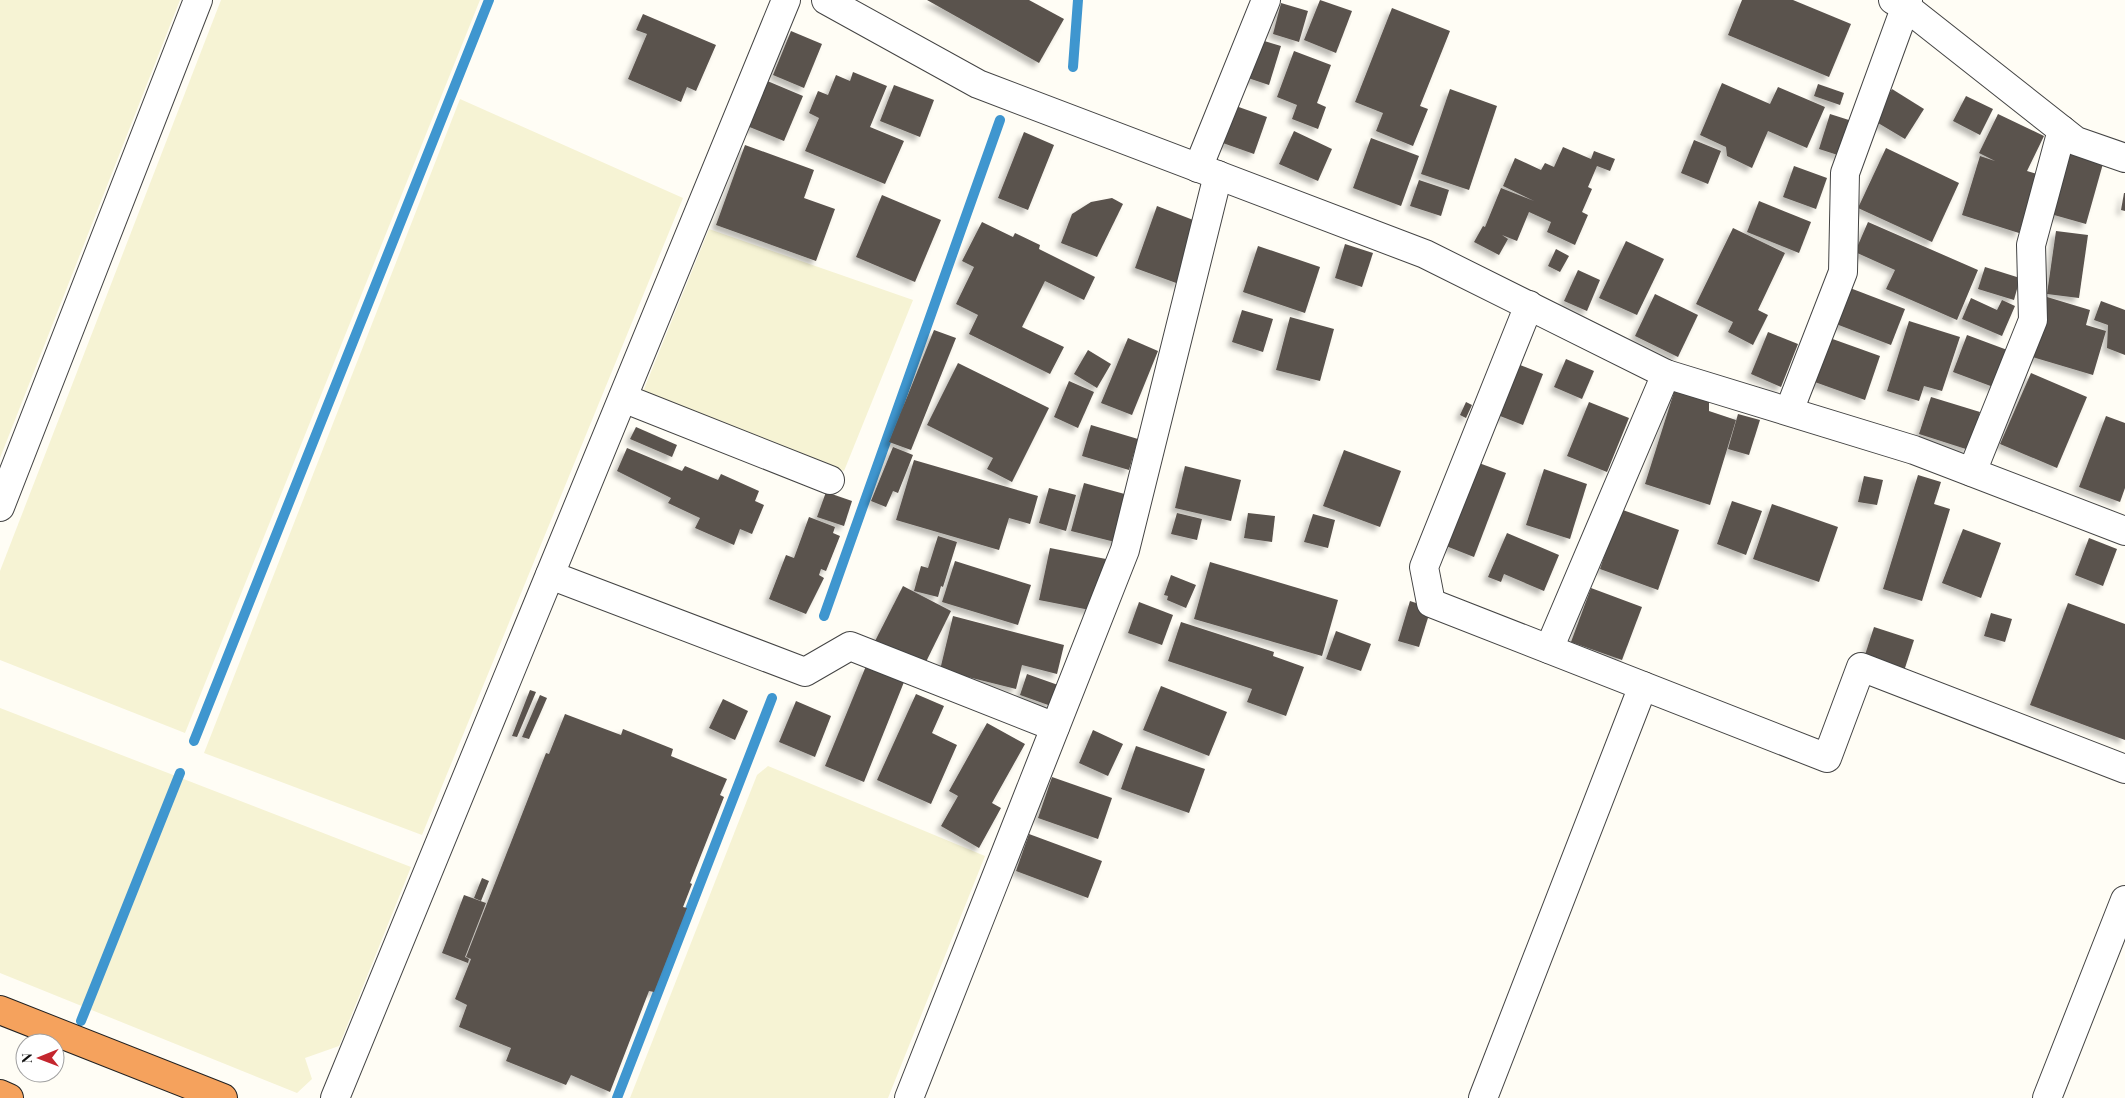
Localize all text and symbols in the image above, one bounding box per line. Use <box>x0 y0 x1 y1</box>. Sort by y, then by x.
north arrow <box>15 1033 65 1083</box>
text: N <box>17 1053 36 1063</box>

